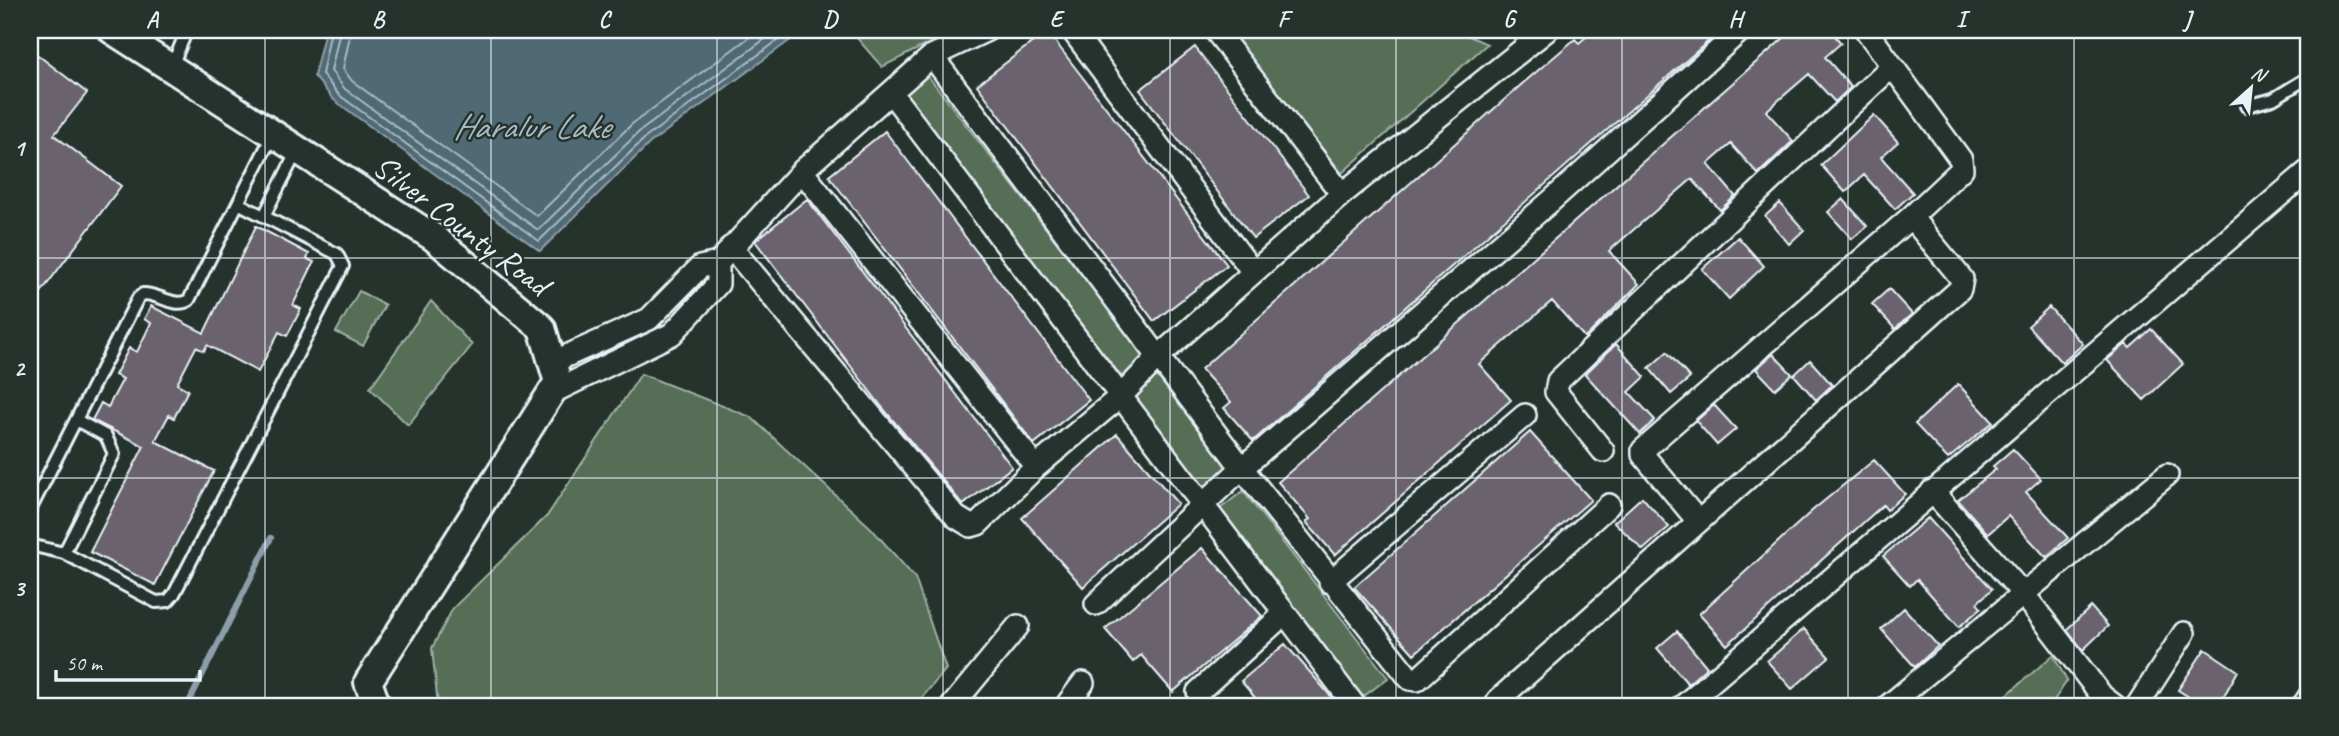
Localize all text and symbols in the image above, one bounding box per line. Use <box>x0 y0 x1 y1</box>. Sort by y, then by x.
text: A <box>146 5 160 34</box>
text: B <box>372 5 386 34</box>
text: C <box>599 5 613 34</box>
text: D <box>823 5 839 34</box>
text: E <box>1050 5 1066 34</box>
text: F <box>1278 5 1294 34</box>
text: G <box>1503 5 1518 34</box>
text: H <box>1728 5 1746 34</box>
text: I <box>1956 5 1971 34</box>
text: J <box>2181 5 2194 34</box>
north arrow <box>2216 52 2286 122</box>
text: N <box>2248 60 2272 89</box>
water label: Haralur Lake <box>453 104 614 149</box>
text: 1 <box>14 134 27 163</box>
street label: Silver County Road <box>365 145 562 308</box>
text: 2 <box>14 354 27 383</box>
text: 3 <box>14 574 27 603</box>
scale bar <box>56 638 200 682</box>
text: 50 m <box>66 650 104 676</box>

